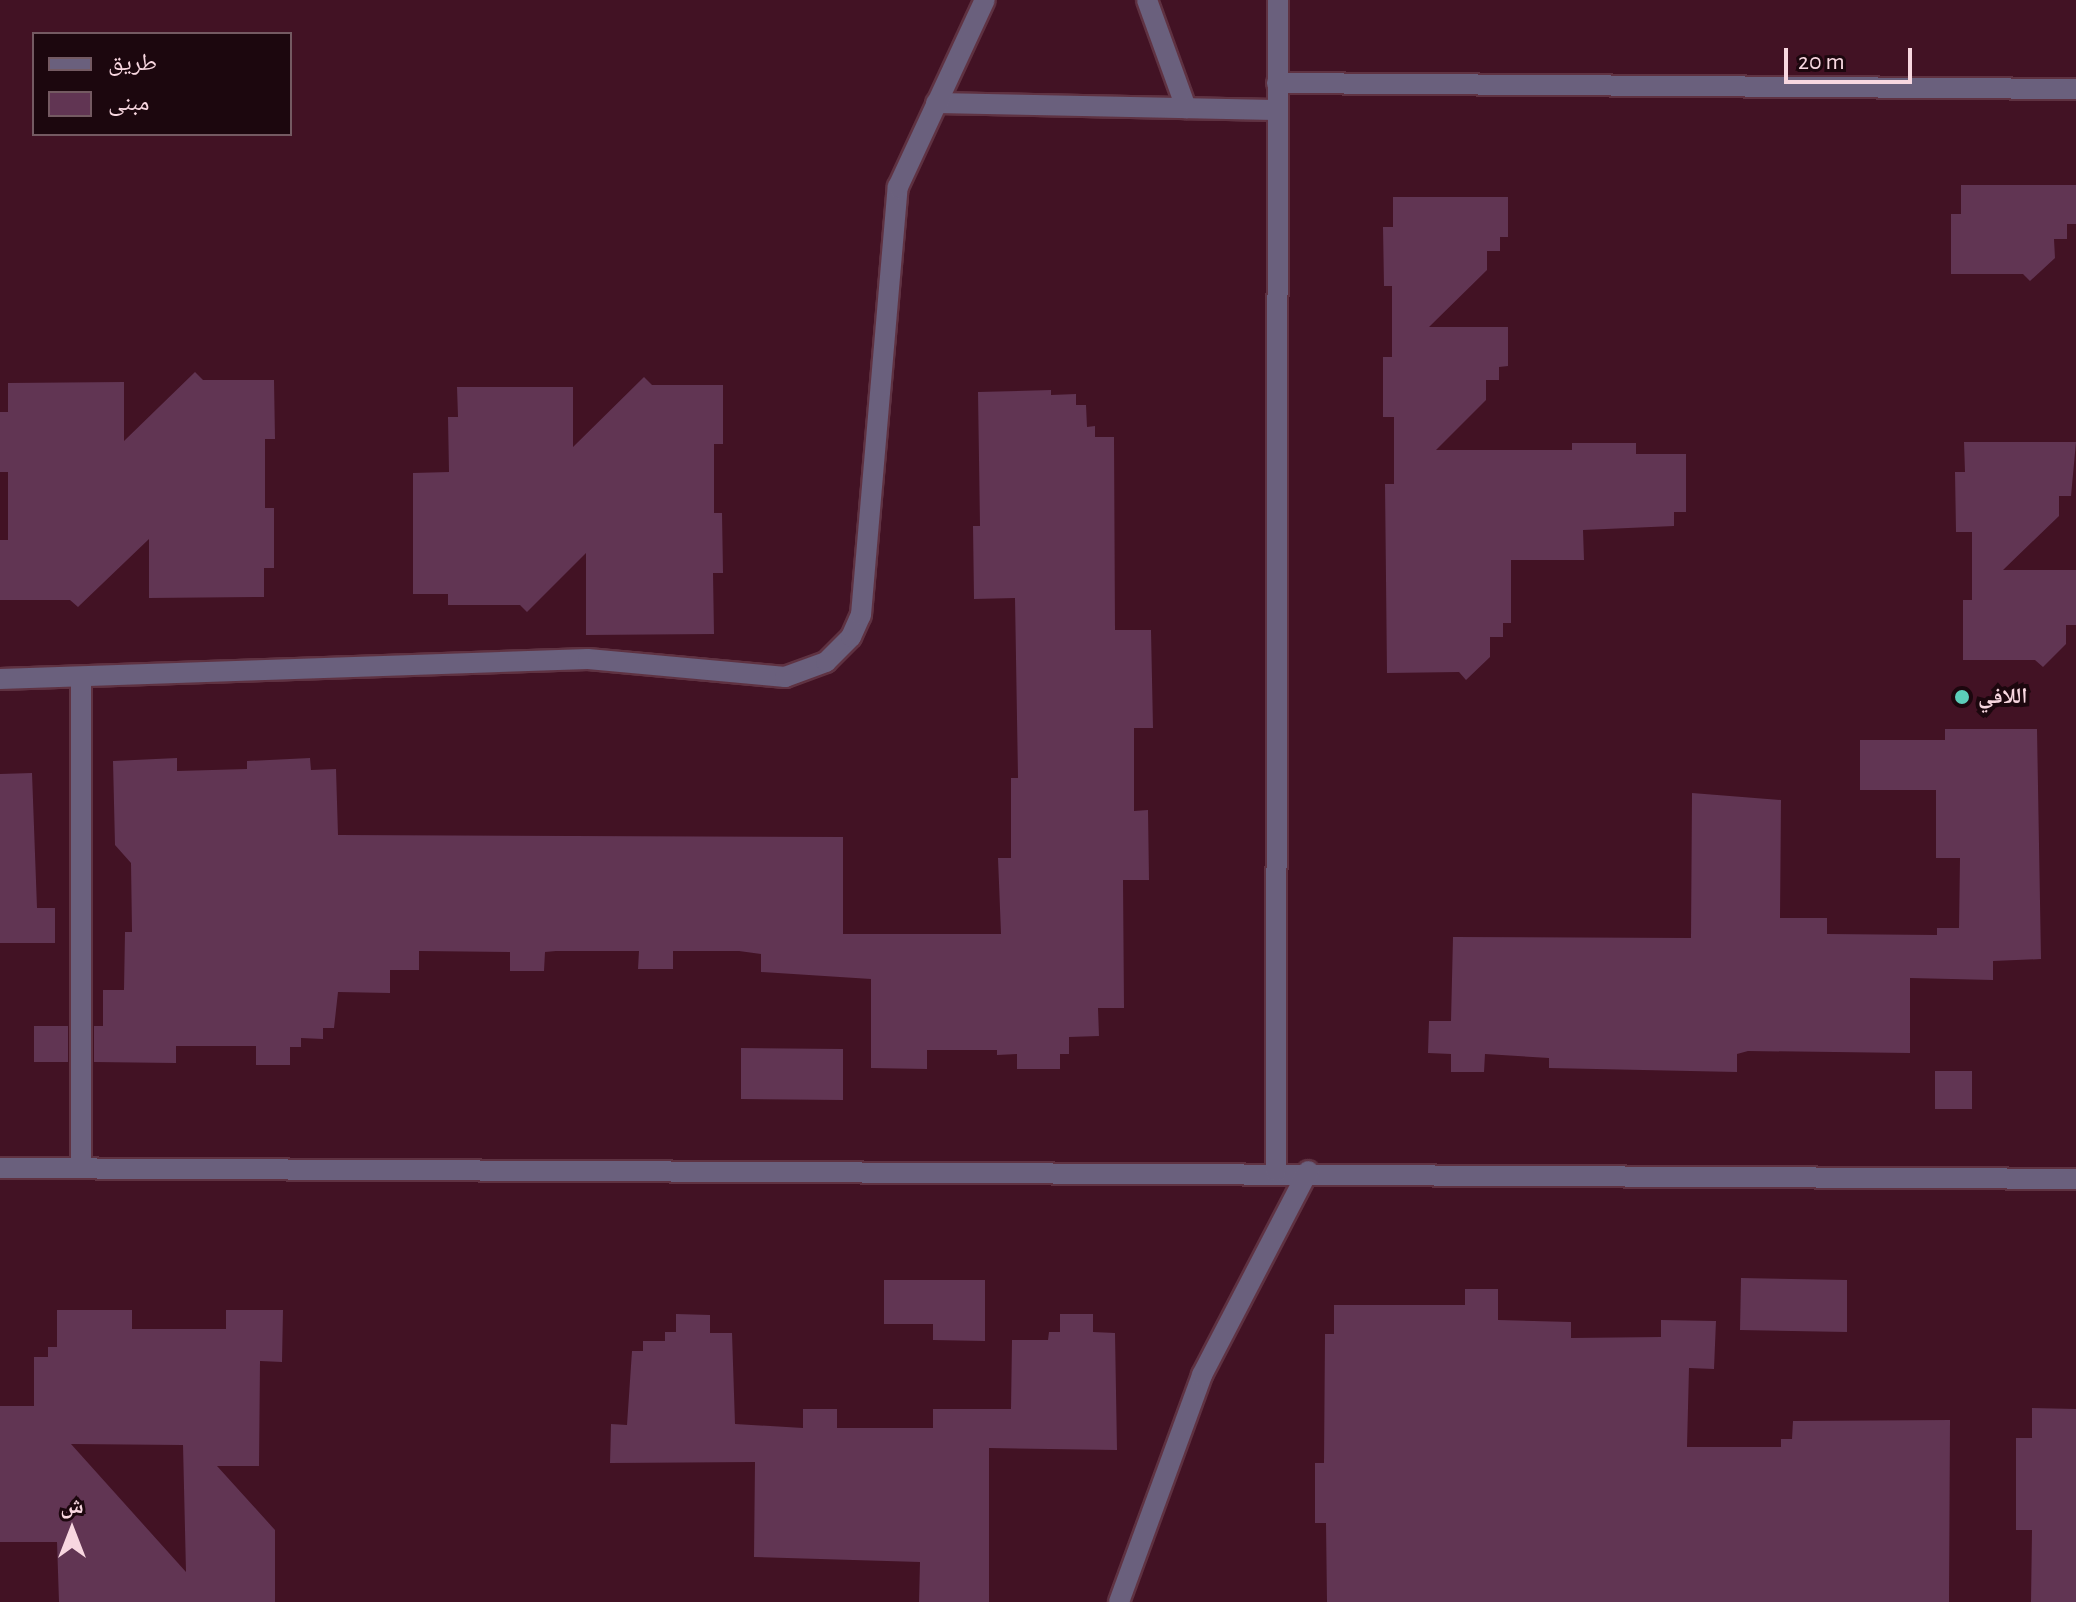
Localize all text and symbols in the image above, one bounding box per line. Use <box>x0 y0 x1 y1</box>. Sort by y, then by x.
legend <box>32 32 292 136</box>
scale bar <box>1788 32 1916 82</box>
text: 20 m <box>1798 50 1845 74</box>
text: طريق <box>108 51 157 75</box>
text: مبنى <box>108 91 149 115</box>
place label: اللافي <box>1978 684 2027 710</box>
marker: اللافي <box>1953 688 1971 706</box>
north arrow <box>32 1490 112 1570</box>
text: ش <box>60 1495 84 1517</box>

